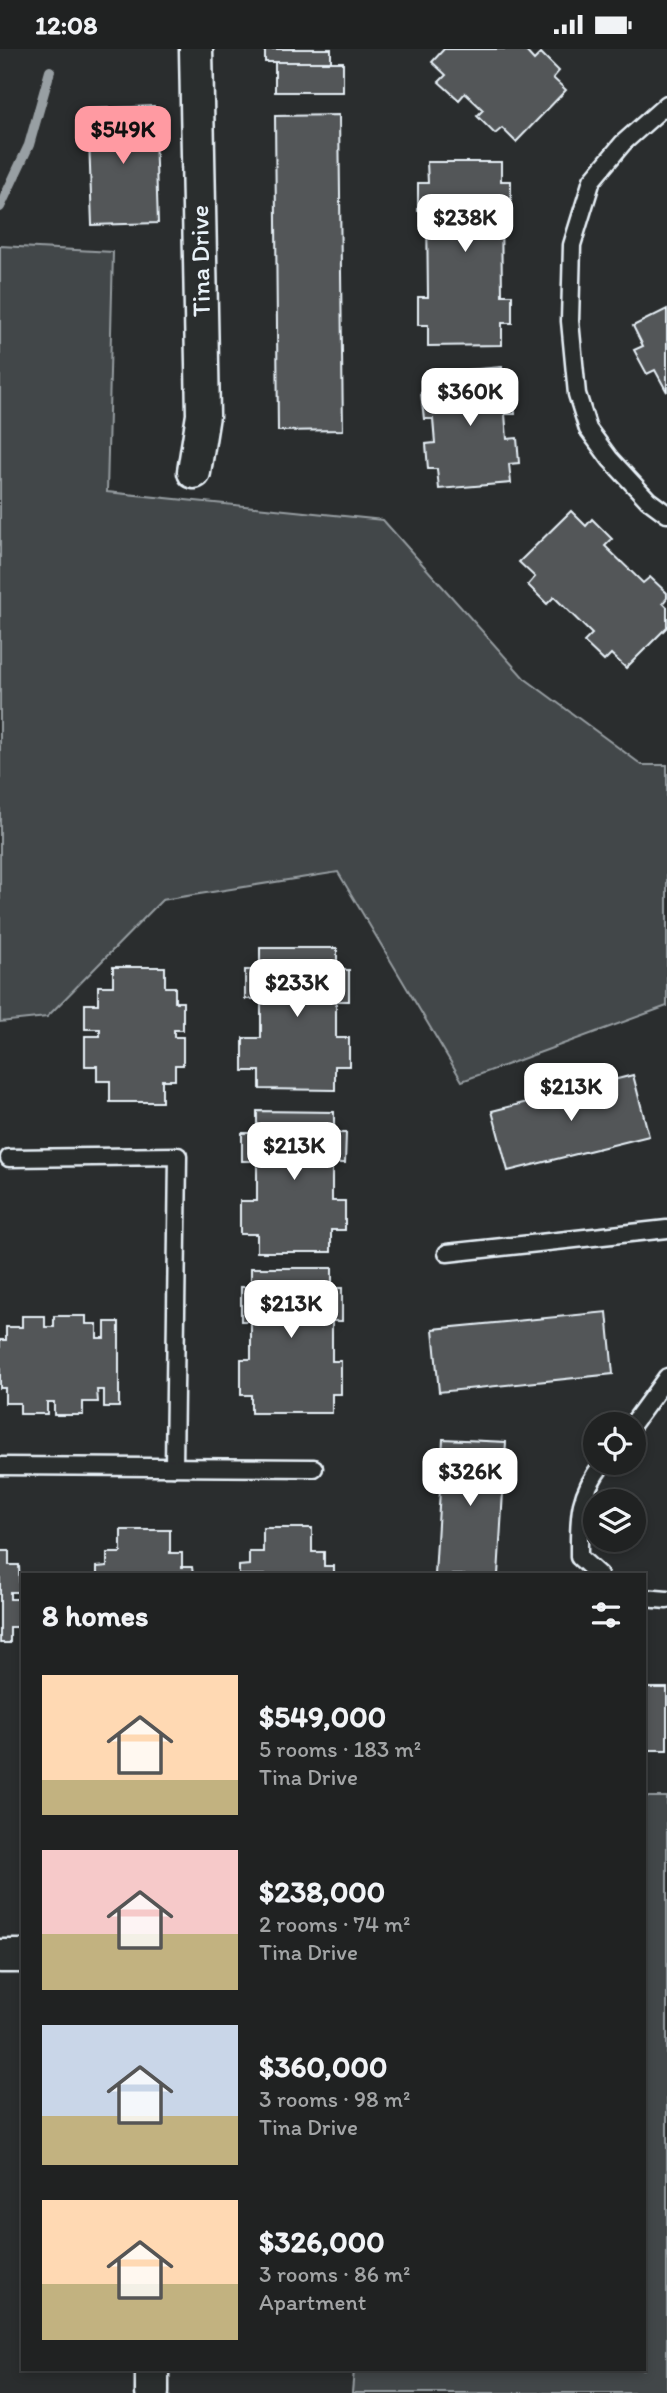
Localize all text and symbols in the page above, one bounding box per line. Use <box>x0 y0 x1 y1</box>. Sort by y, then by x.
text: 12:08 <box>35 9 97 41</box>
pin: $549K <box>74 107 172 166</box>
text: $549K <box>91 115 155 143</box>
pin: $238K <box>416 195 514 254</box>
text: $238K <box>433 203 497 231</box>
street label: Tina Drive <box>183 205 217 317</box>
pin: $360K <box>421 369 519 428</box>
text: $360K <box>437 377 503 405</box>
pin: $233K <box>248 960 346 1019</box>
text: $233K <box>265 968 329 996</box>
pin: $213K <box>522 1063 620 1123</box>
text: $213K <box>540 1072 602 1100</box>
pin: $213K <box>245 1123 343 1182</box>
text: $213K <box>263 1131 325 1159</box>
pin: $213K <box>242 1281 340 1340</box>
text: $213K <box>260 1289 322 1317</box>
map controls <box>583 1412 646 1552</box>
button: locate <box>583 1412 646 1475</box>
pin: $326K <box>421 1449 519 1508</box>
text: $326K <box>438 1457 502 1485</box>
button: layers <box>583 1489 646 1552</box>
icon: filters <box>587 1596 625 1634</box>
text: 8 homes <box>42 1597 149 1634</box>
text: $549,000 <box>259 1698 386 1735</box>
icon: home <box>98 1703 182 1787</box>
text: 5 rooms · 183 m² <box>259 1735 421 1763</box>
text: Tina Drive <box>259 1763 358 1791</box>
text: $238,000 <box>259 1873 385 1910</box>
icon: home <box>98 1878 182 1962</box>
text: 2 rooms · 74 m² <box>259 1910 411 1938</box>
text: Tina Drive <box>259 1938 358 1966</box>
text: $360,000 <box>259 2048 387 2085</box>
icon: home <box>98 2053 182 2137</box>
text: 3 rooms · 98 m² <box>259 2085 410 2113</box>
text: Tina Drive <box>259 2113 358 2141</box>
text: $326,000 <box>259 2223 385 2260</box>
icon: home <box>98 2228 182 2312</box>
text: 3 rooms · 86 m² <box>259 2260 411 2288</box>
text: Apartment <box>259 2288 366 2316</box>

